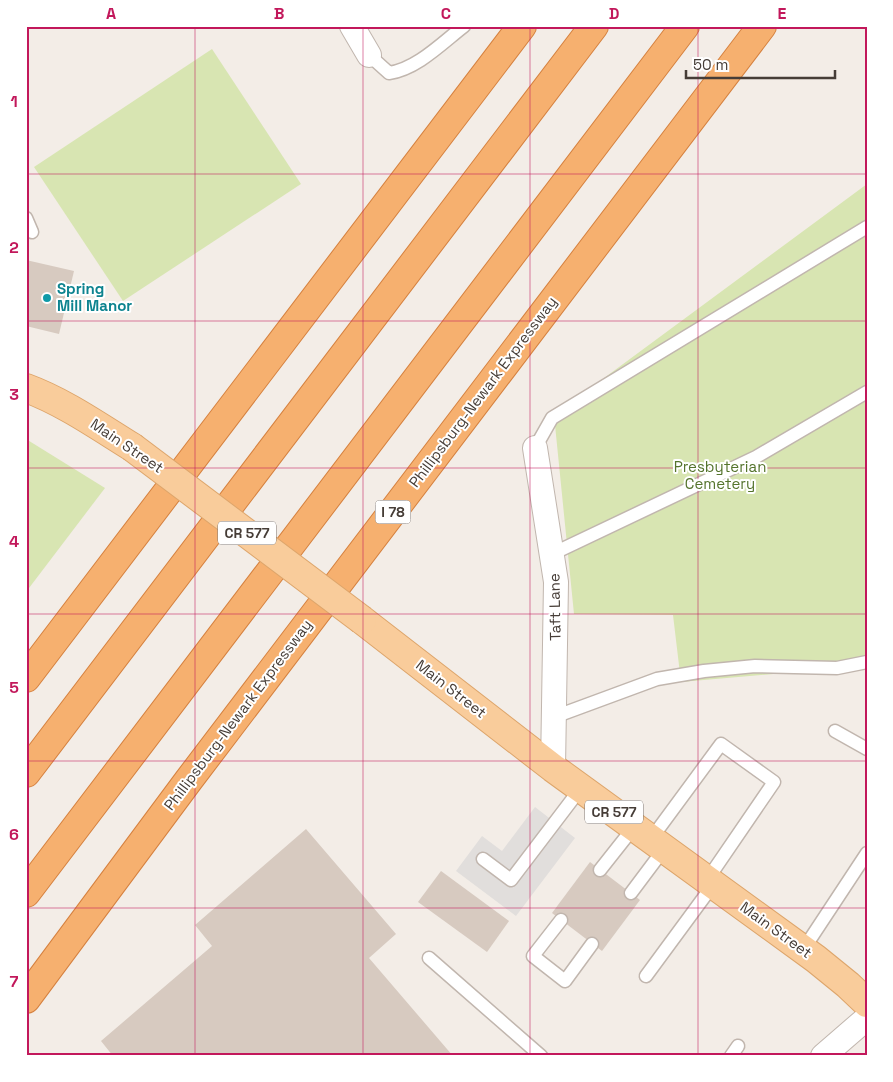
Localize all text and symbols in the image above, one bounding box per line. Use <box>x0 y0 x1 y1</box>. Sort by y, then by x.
text: A <box>106 3 116 24</box>
text: B <box>274 3 284 24</box>
text: C <box>441 3 451 24</box>
text: D <box>609 3 619 24</box>
text: E <box>778 3 787 24</box>
scale bar <box>686 48 834 80</box>
text: 50 m <box>693 55 728 74</box>
text: 1 <box>10 91 18 112</box>
text: 2 <box>9 237 19 258</box>
place label: Spring Mill Manor <box>57 279 132 315</box>
marker: Spring Mill Manor <box>41 292 53 304</box>
street label: Phillipsburg-Newark Expressway <box>404 292 561 491</box>
text: 3 <box>9 384 19 405</box>
street label: Main Street <box>87 414 168 477</box>
park label: Presbyterian Cemetery <box>674 457 766 493</box>
road number: I 78 <box>376 501 410 524</box>
road number: CR 577 <box>218 522 276 544</box>
text: 4 <box>9 531 19 552</box>
street label: Taft Lane <box>544 573 565 641</box>
street label: Phillipsburg-Newark Expressway <box>159 615 316 814</box>
street label: Main Street <box>412 655 490 722</box>
text: 5 <box>9 677 19 698</box>
road number: CR 577 <box>585 800 643 824</box>
text: 6 <box>9 824 19 845</box>
street label: Main Street <box>737 897 816 962</box>
text: 7 <box>10 971 19 992</box>

